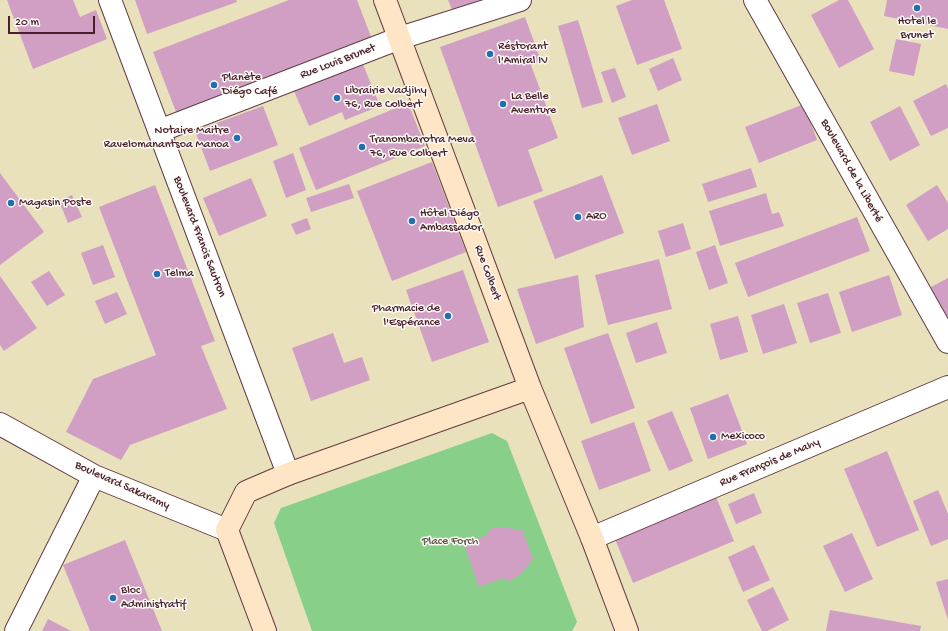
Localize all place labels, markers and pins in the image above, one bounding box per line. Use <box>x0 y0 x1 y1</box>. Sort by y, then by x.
marker: Hotel le Brunet <box>912 3 922 13</box>
place label: Hotel le Brunet <box>898 15 936 43</box>
place label: Réstorant l'Amiral IV <box>498 40 548 68</box>
marker: Réstorant l'Amiral IV <box>485 49 495 59</box>
place label: Planète Diégo Café <box>222 71 278 99</box>
marker: Planète Diégo Café <box>209 80 219 90</box>
place label: Librairie Vadjihy 76, Rue Colbert <box>345 84 427 112</box>
place label: La Belle Aventure <box>511 90 556 118</box>
marker: Librairie Vadjihy 76, Rue Colbert <box>332 93 342 103</box>
marker: La Belle Aventure <box>498 99 508 109</box>
place label: Notaire Maitre Ravelomanantsoa Manoa <box>104 124 229 152</box>
marker: Notaire Maitre Ravelomanantsoa Manoa <box>232 133 242 143</box>
place label: Tranombarotra Meva 76, Rue Colbert <box>370 133 475 161</box>
marker: Tranombarotra Meva 76, Rue Colbert <box>357 142 367 152</box>
place label: Magasin Poste <box>19 196 91 210</box>
marker: Magasin Poste <box>6 198 16 208</box>
place label: Hôtel Diégo Ambassador <box>420 207 482 235</box>
place label: ARO <box>586 210 607 224</box>
marker: ARO <box>573 212 583 222</box>
marker: Hôtel Diégo Ambassador <box>407 216 417 226</box>
place label: Telma <box>165 267 194 281</box>
marker: Telma <box>152 269 162 279</box>
place label: Pharmacie de l'Espérance <box>372 302 440 330</box>
marker: Pharmacie de l'Espérance <box>443 311 453 321</box>
place label: Mexicoco <box>721 430 765 444</box>
marker: Mexicoco <box>708 432 718 442</box>
place label: Bloc Administratif <box>121 584 186 612</box>
marker: Bloc Administratif <box>108 593 118 603</box>

